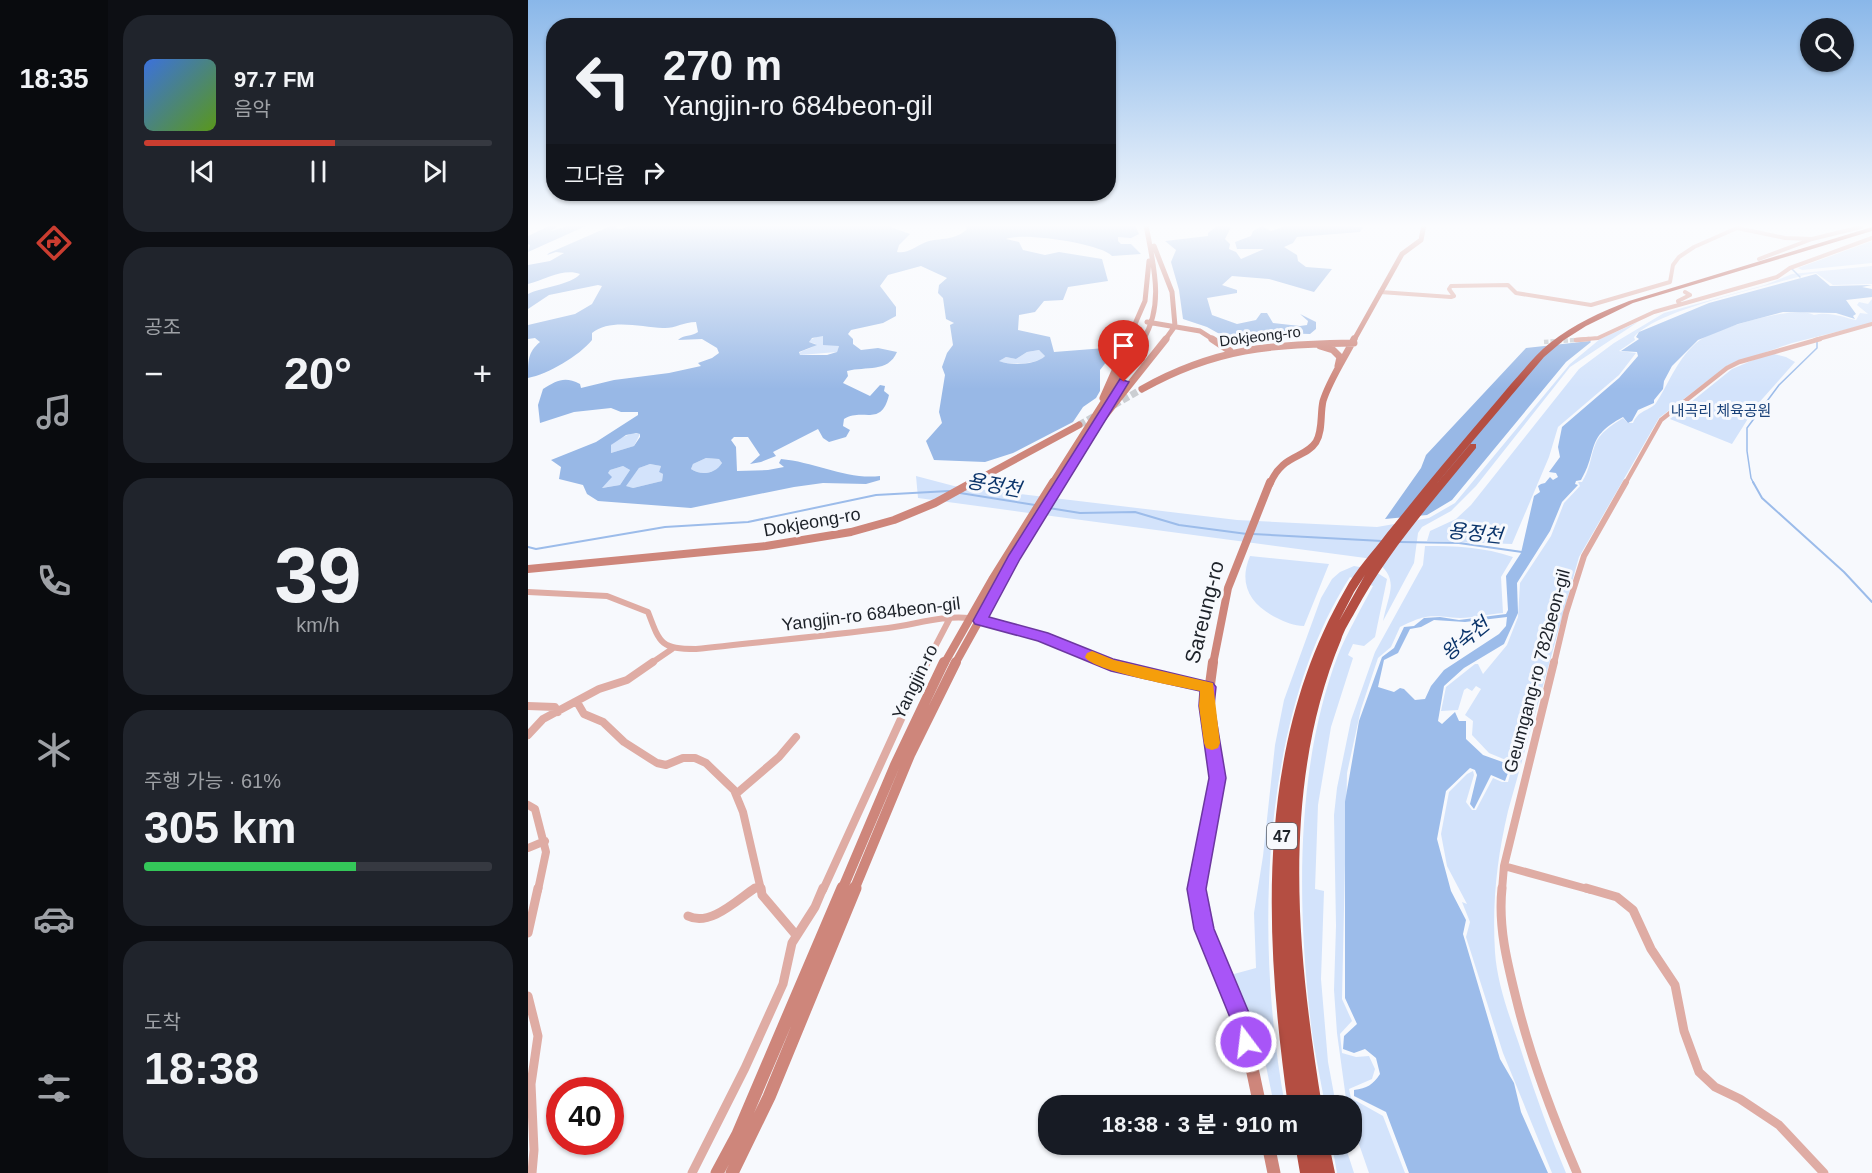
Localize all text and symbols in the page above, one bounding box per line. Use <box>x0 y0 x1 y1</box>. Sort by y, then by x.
map controls <box>1800 18 1854 72</box>
button: search <box>1800 18 1854 72</box>
icon: left <box>564 42 642 120</box>
text: 270 m <box>663 42 782 89</box>
text: 18:35 <box>19 64 89 94</box>
text: 97.7 FM <box>234 67 315 92</box>
text: Yangjin-ro 684beon-gil <box>663 91 933 121</box>
text: 음악 <box>234 98 271 120</box>
icon: previous <box>186 155 219 188</box>
icon: pause <box>302 155 335 188</box>
icon: next <box>418 155 451 188</box>
icon: right <box>637 156 670 189</box>
text: 그다음 <box>564 163 625 188</box>
icon: directions <box>33 222 75 264</box>
text: 공조 <box>144 316 181 338</box>
pin <box>1098 320 1149 382</box>
street label: Dokjeong-ro <box>1218 323 1302 349</box>
icon: arrive <box>1107 329 1140 362</box>
text: 20° <box>284 348 352 399</box>
text: − <box>144 355 163 392</box>
text: + <box>473 355 492 392</box>
icon: music <box>33 391 75 433</box>
park label: 내곡리 체육공원 <box>1671 402 1771 419</box>
water label: 용정천 <box>965 469 1026 501</box>
street label: Dokjeong-ro <box>762 504 862 540</box>
water label: 용정천 <box>1446 519 1506 547</box>
text: 39 <box>275 531 361 619</box>
street label: Sareung-ro <box>1180 558 1228 666</box>
icon: phone <box>33 560 75 602</box>
street label: Geumgang-ro 782beon-gil <box>1500 567 1574 775</box>
street label: Yangjin-ro 684beon-gil <box>781 593 961 635</box>
water label: 왕숙천 <box>1437 611 1495 665</box>
text: km/h <box>296 614 340 636</box>
street label: Yangjin-ro <box>888 641 942 723</box>
icon: climate <box>33 729 75 771</box>
text: 주행 가능 · 61% <box>144 770 281 792</box>
text: 305 km <box>144 802 297 853</box>
road number: 47 <box>1267 823 1297 849</box>
icon: car <box>33 898 75 940</box>
position arrow <box>1214 1010 1278 1074</box>
text: 도착 <box>144 1011 181 1033</box>
text: 18:38 <box>144 1043 259 1094</box>
icon: filters <box>33 1067 75 1109</box>
speed limit sign: 40 <box>546 1077 624 1155</box>
text: 18:38 · 3 분 · 910 m <box>1102 1112 1298 1137</box>

